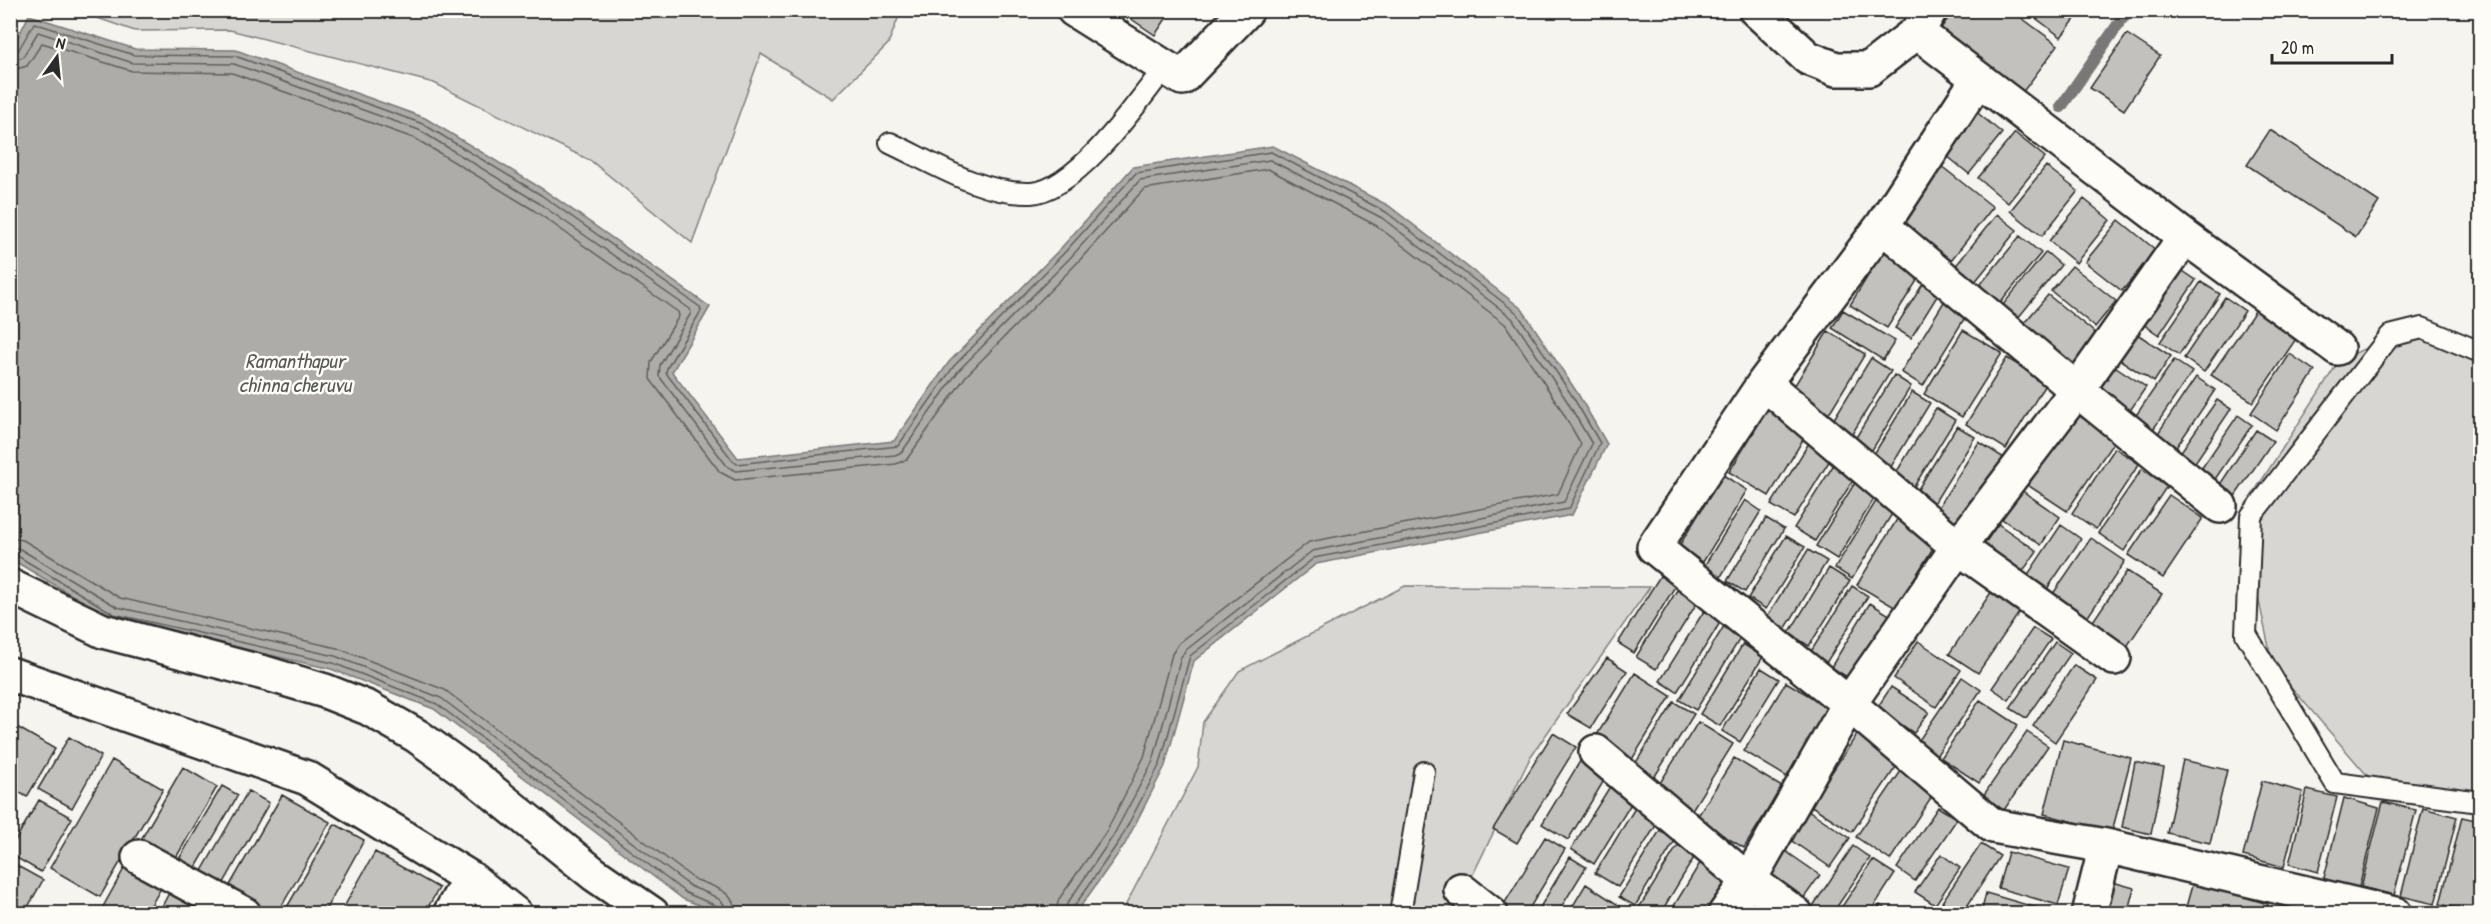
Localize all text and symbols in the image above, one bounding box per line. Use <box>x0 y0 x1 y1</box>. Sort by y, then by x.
north arrow <box>27 27 87 87</box>
scale bar <box>2272 27 2392 65</box>
text: N <box>54 31 68 54</box>
text: 20 m <box>2281 35 2314 60</box>
water label: Ramanthapur chinna cheruvu <box>239 346 353 399</box>

